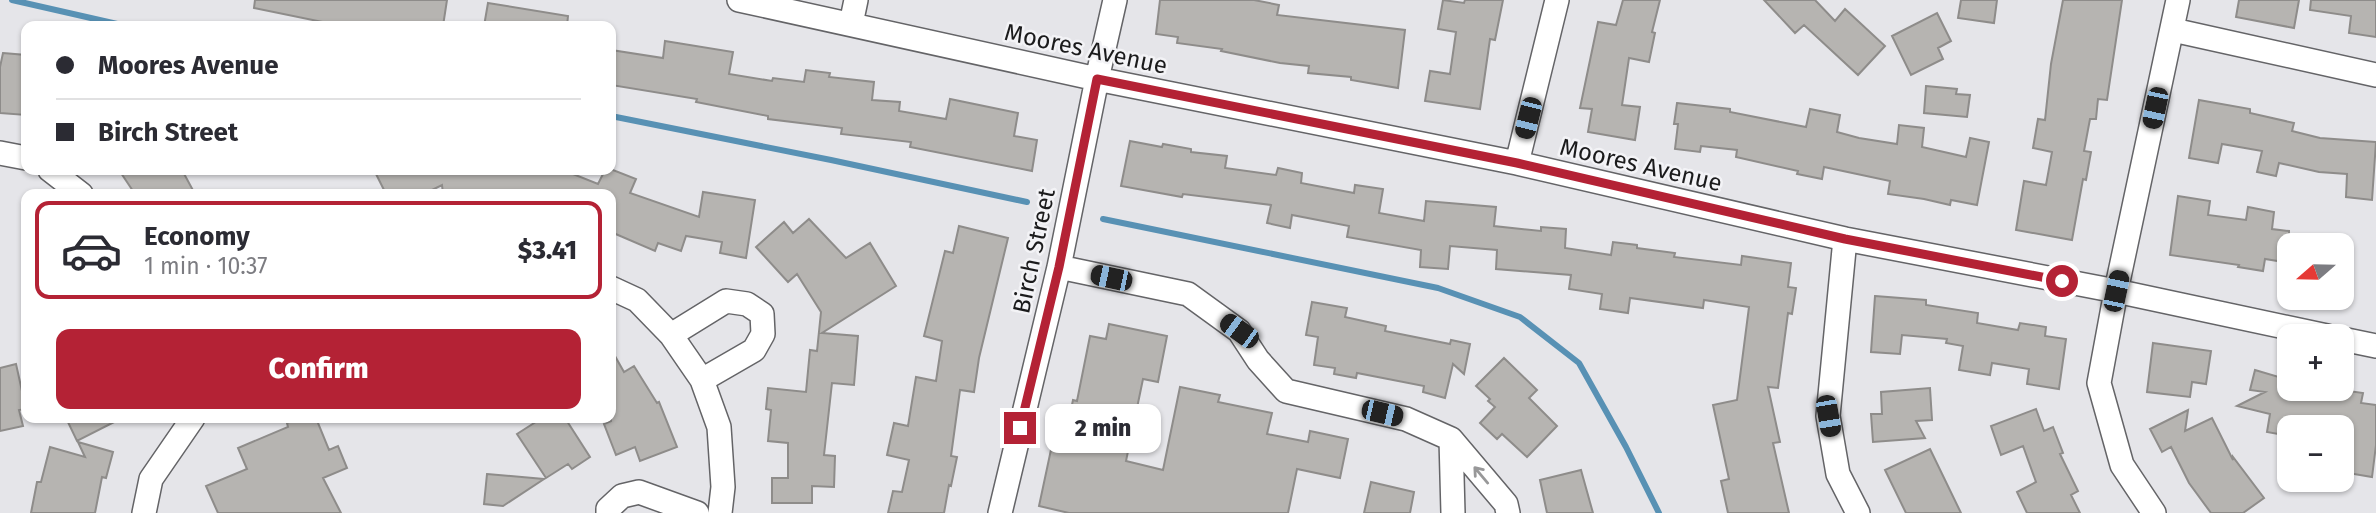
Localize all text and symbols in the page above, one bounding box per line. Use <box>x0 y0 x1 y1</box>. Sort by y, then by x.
street label: Moores Avenue <box>1002 18 1170 80</box>
text: Moores Avenue <box>98 50 279 81</box>
car <box>2141 85 2170 131</box>
car <box>1513 95 1544 141</box>
text: Birch Street <box>98 117 238 148</box>
street label: Moores Avenue <box>1557 133 1725 197</box>
street label: Birch Street <box>1007 186 1061 316</box>
icon: car <box>60 219 123 282</box>
text: Economy <box>144 221 250 252</box>
north arrow <box>2277 233 2354 310</box>
map controls <box>2277 233 2354 492</box>
text: $3.41 <box>518 235 577 266</box>
text: 1 min · 10:37 <box>144 252 268 280</box>
car <box>1089 263 1134 293</box>
route start <box>2046 265 2078 297</box>
car <box>2102 268 2131 314</box>
car <box>1216 310 1263 352</box>
button: + <box>2277 324 2354 401</box>
button: Confirm <box>56 329 581 409</box>
car <box>1815 393 1842 439</box>
car <box>1360 398 1405 428</box>
callout: 2 min <box>1044 404 1160 452</box>
route end <box>1004 412 1036 444</box>
text: 2 min <box>1075 414 1131 442</box>
button: − <box>2277 415 2354 492</box>
one-way arrow <box>1474 466 1489 484</box>

